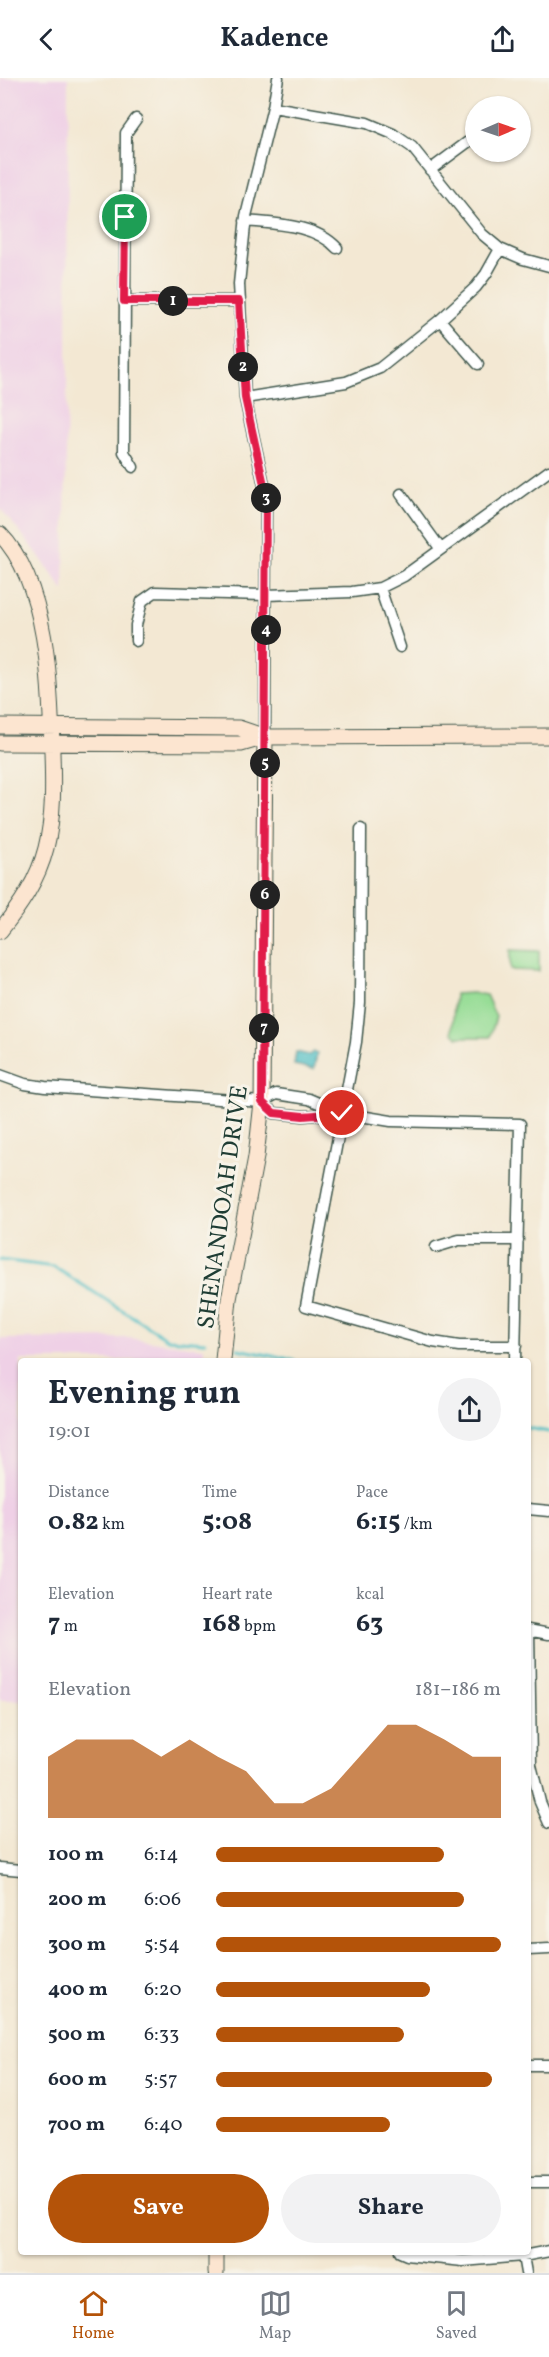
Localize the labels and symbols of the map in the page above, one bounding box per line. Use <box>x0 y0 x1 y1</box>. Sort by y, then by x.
north arrow <box>465 96 531 162</box>
pin <box>99 191 150 242</box>
pin: 1 <box>158 286 188 316</box>
pin: 2 <box>228 352 258 382</box>
pin: 3 <box>251 483 281 513</box>
pin: 4 <box>251 615 281 645</box>
pin: 5 <box>250 748 280 778</box>
pin: 6 <box>250 880 280 910</box>
pin: 7 <box>249 1013 279 1043</box>
street label: SHENANDOAH DRIVE <box>190 1083 258 1331</box>
pin <box>316 1087 367 1138</box>

